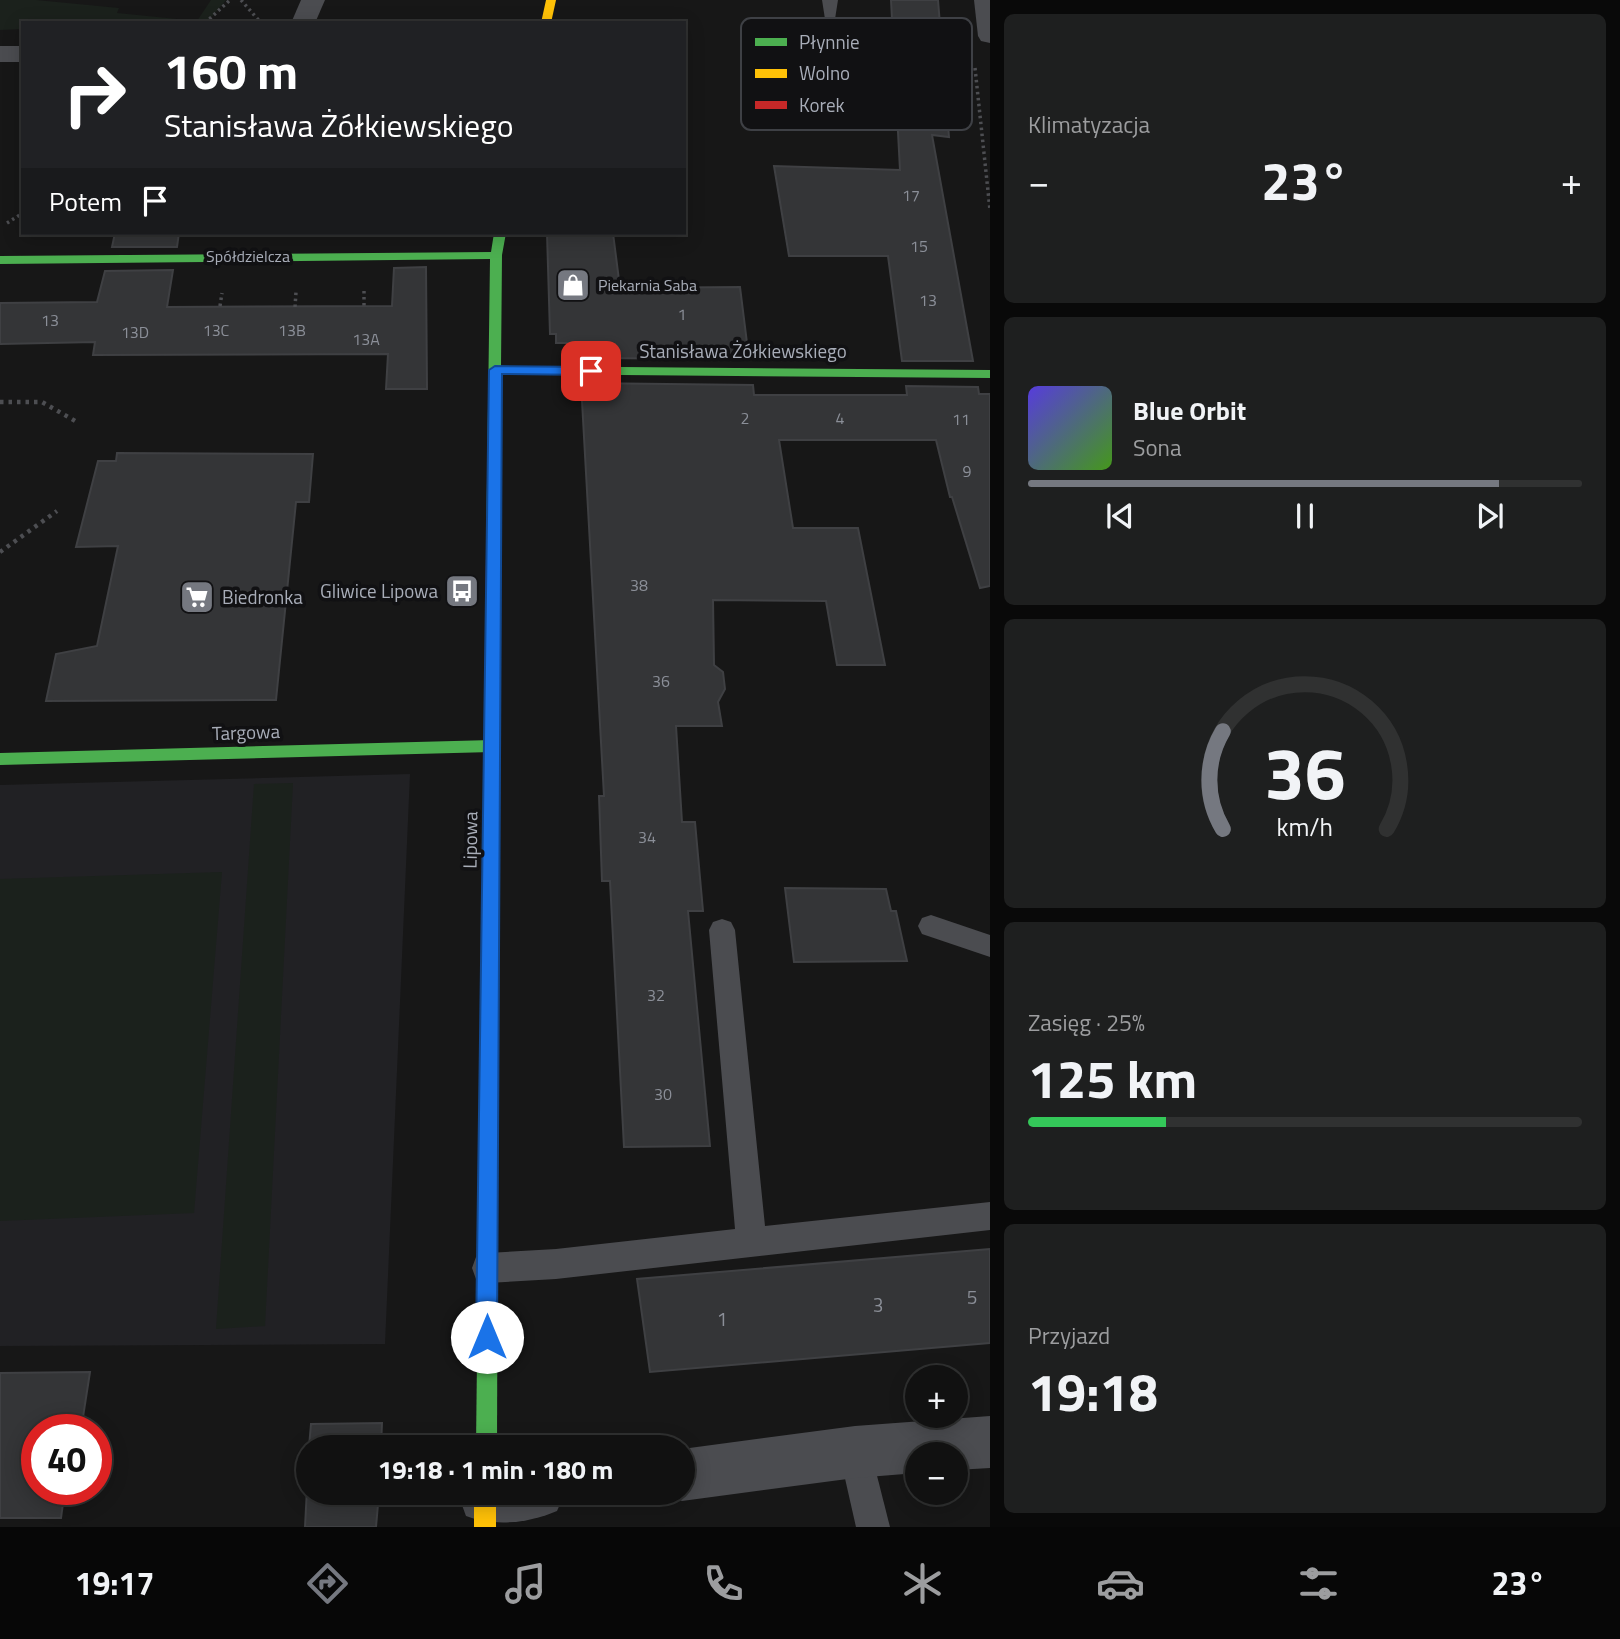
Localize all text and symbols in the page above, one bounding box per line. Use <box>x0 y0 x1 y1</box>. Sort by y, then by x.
legend <box>741 18 972 130</box>
text: Płynnie <box>799 27 860 56</box>
text: 160 m <box>164 33 298 108</box>
icon: right <box>49 49 140 140</box>
text: Wolno <box>799 58 850 87</box>
text: Korek <box>799 90 845 119</box>
text: Stanisława Żółkiewskiego <box>164 101 514 149</box>
text: Klimatyzacja <box>1028 107 1150 142</box>
text: 23° <box>1261 141 1349 220</box>
text: − <box>1028 152 1049 210</box>
text: + <box>1561 152 1582 210</box>
text: Potem <box>49 182 122 221</box>
icon: arrive <box>136 182 174 220</box>
house number: 17 <box>902 183 920 207</box>
house number: 15 <box>910 234 928 258</box>
street label: Spółdzielcza <box>206 244 290 268</box>
shop icon: Piekarnia Saba <box>554 266 592 304</box>
place label: Piekarnia Saba <box>598 273 697 297</box>
house number: 13 <box>919 288 937 312</box>
house number: 1 <box>678 302 686 326</box>
house number: 13 <box>41 308 59 332</box>
house number: 13C <box>203 318 230 342</box>
house number: 13B <box>278 318 306 342</box>
house number: 13D <box>121 320 149 344</box>
house number: 13A <box>352 327 380 351</box>
street label: Stanisława Żółkiewskiego <box>639 336 847 365</box>
pin <box>561 341 621 401</box>
icon: arrive <box>572 352 610 390</box>
text: Blue Orbit <box>1133 391 1246 430</box>
house number: 2 <box>741 406 749 430</box>
house number: 4 <box>836 406 845 430</box>
house number: 11 <box>952 407 970 431</box>
text: Sona <box>1133 430 1181 465</box>
house number: 9 <box>963 459 972 483</box>
icon: previous <box>1101 497 1139 535</box>
icon: pause <box>1286 497 1324 535</box>
icon: next <box>1471 497 1509 535</box>
bus stop icon: Gliwice Lipowa <box>443 572 481 610</box>
house number: 38 <box>630 573 648 597</box>
place label: Gliwice Lipowa <box>320 576 438 605</box>
supermarket icon: Biedronka <box>178 578 216 616</box>
place label: Biedronka <box>222 582 303 611</box>
house number: 36 <box>652 669 670 693</box>
street label: Targowa <box>212 716 281 747</box>
text: 36 <box>1264 718 1346 828</box>
text: km/h <box>1277 808 1333 846</box>
street label: Lipowa <box>455 811 485 869</box>
house number: 34 <box>638 825 656 849</box>
house number: 32 <box>647 983 665 1007</box>
text: Zasięg · 25% <box>1028 1005 1145 1040</box>
text: 125 km <box>1028 1039 1197 1118</box>
house number: 30 <box>654 1082 672 1106</box>
house number: 5 <box>967 1282 977 1311</box>
house number: 3 <box>873 1290 883 1319</box>
position arrow <box>450 1300 524 1374</box>
house number: 1 <box>717 1304 727 1333</box>
text: Przyjazd <box>1028 1318 1110 1353</box>
text: 19:18 <box>1028 1352 1158 1431</box>
map controls <box>905 1365 968 1505</box>
button: + <box>905 1365 968 1428</box>
speed limit sign: 40 <box>21 1414 112 1505</box>
button: − <box>905 1442 968 1505</box>
text: 19:18 · 1 min · 180 m <box>378 1450 613 1489</box>
text: 19:17 <box>75 1559 154 1607</box>
icon: directions <box>303 1559 352 1608</box>
icon: music <box>501 1559 550 1608</box>
icon: phone <box>699 1559 748 1608</box>
icon: climate <box>898 1559 947 1608</box>
icon: car <box>1096 1559 1145 1608</box>
icon: filters <box>1294 1559 1343 1608</box>
text: 23° <box>1492 1559 1545 1607</box>

